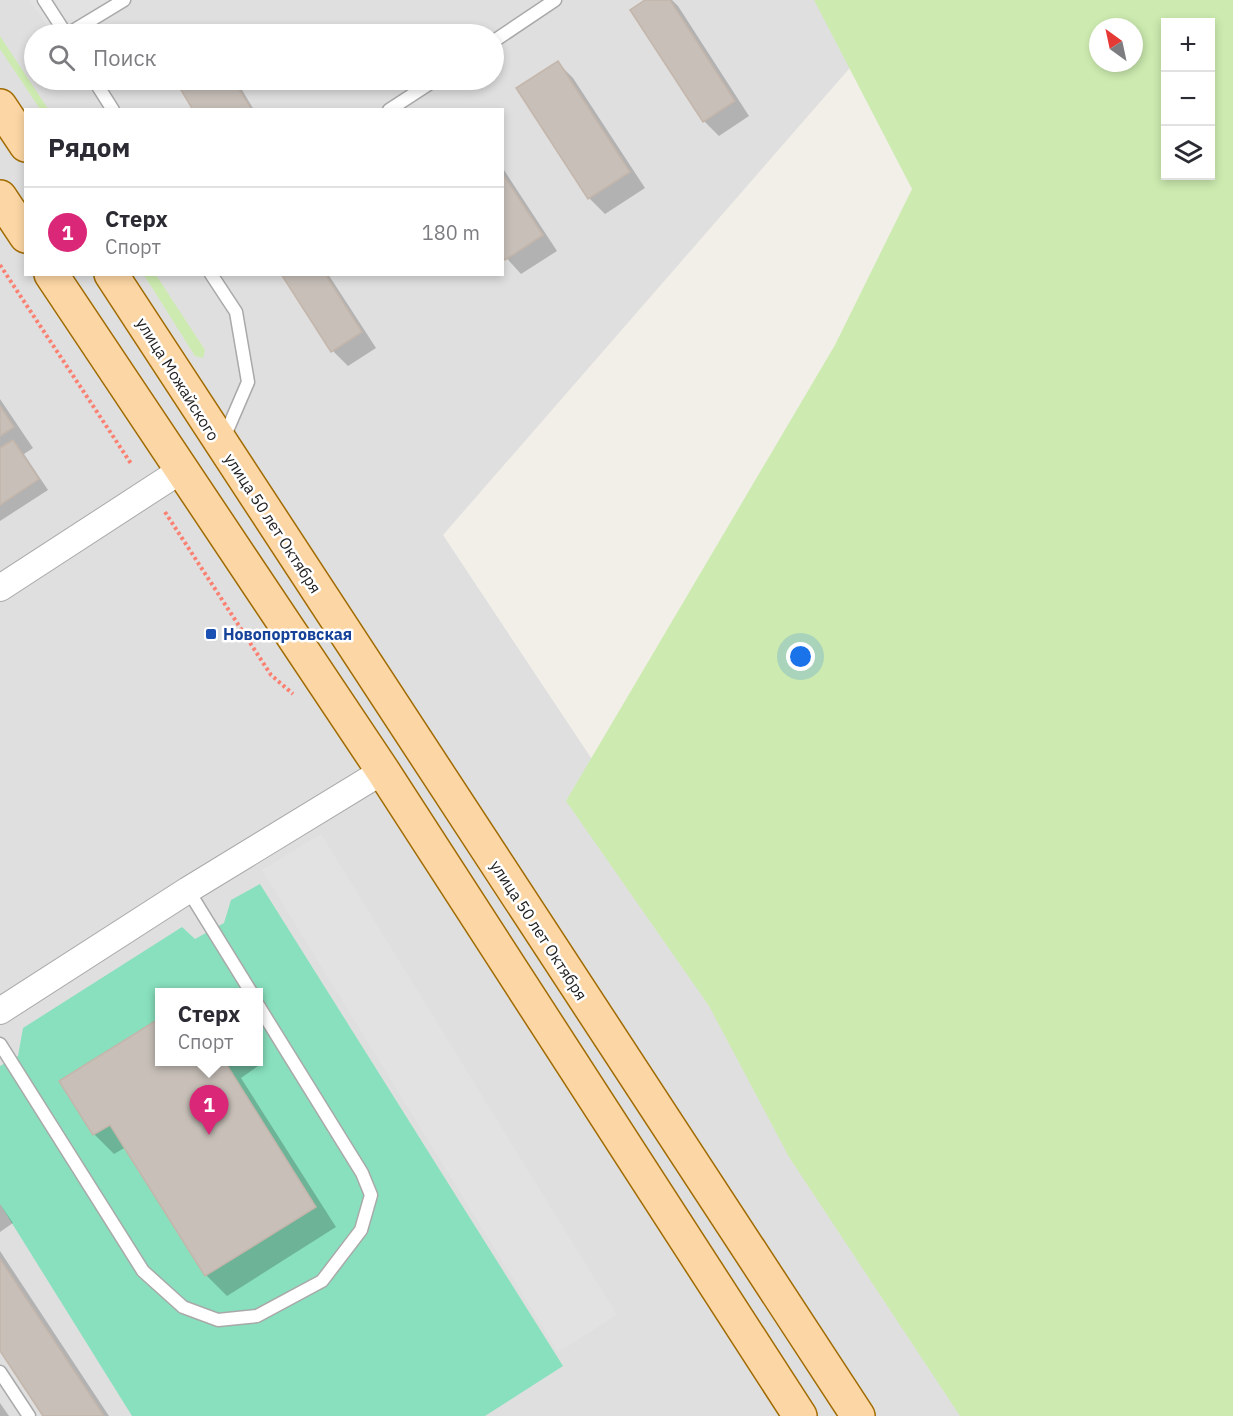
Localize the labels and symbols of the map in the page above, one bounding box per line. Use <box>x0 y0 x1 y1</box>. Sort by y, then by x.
north arrow <box>1089 18 1143 72</box>
street label: улица Можайского <box>132 314 224 444</box>
street label: улица 50 лет Октября <box>220 449 326 597</box>
place label: Новопортовская <box>223 624 352 644</box>
marker: Новопортовская <box>204 627 218 641</box>
your location <box>786 642 815 671</box>
street label: улица 50 лет Октября <box>486 856 592 1004</box>
pin: 1 <box>190 1086 228 1135</box>

